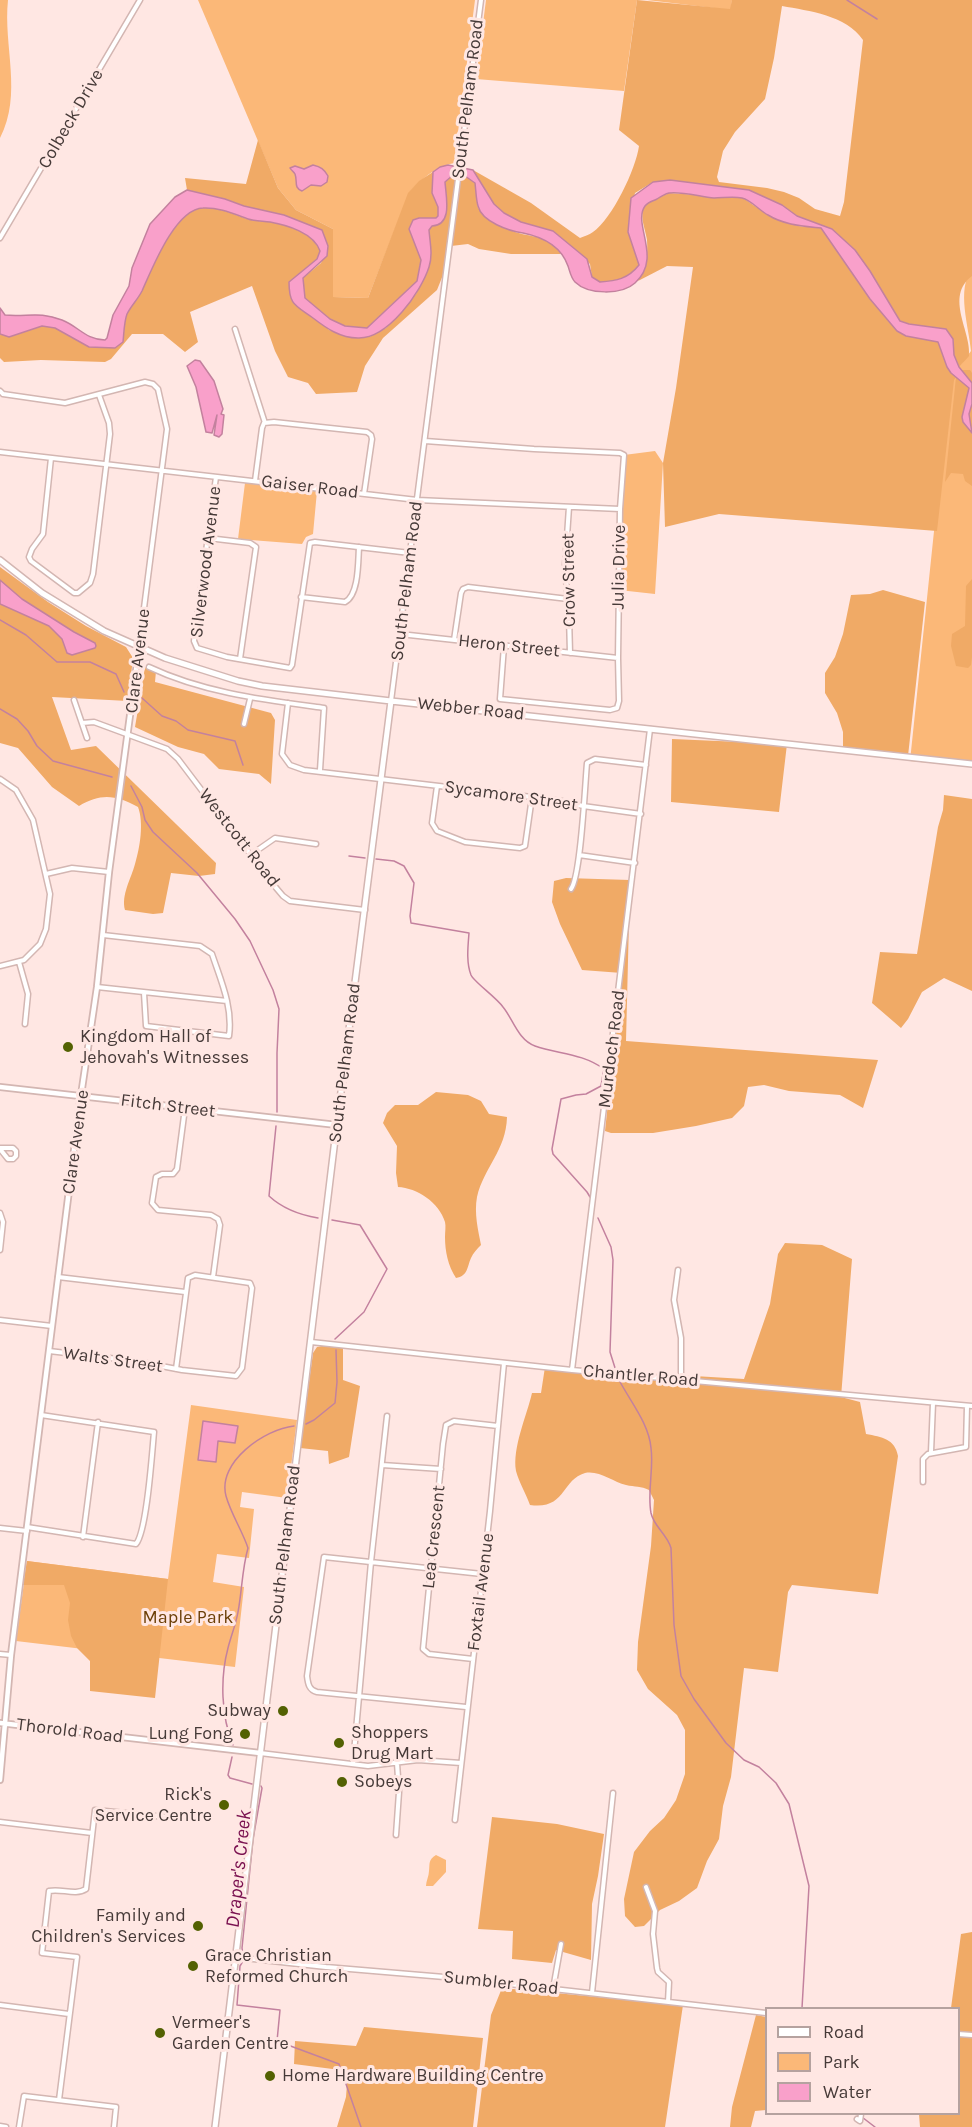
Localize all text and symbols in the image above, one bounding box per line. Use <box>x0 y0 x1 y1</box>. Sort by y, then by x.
street label: South Pelham Road <box>447 18 489 180</box>
street label: Colbeck Drive <box>34 65 108 173</box>
street label: Gaiser Road <box>260 470 360 504</box>
street label: Silverwood Avenue <box>186 485 226 639</box>
street label: South Pelham Road <box>386 500 428 662</box>
street label: Julia Drive <box>607 524 631 610</box>
street label: Crow Street <box>557 533 581 627</box>
street label: Clare Avenue <box>121 607 155 715</box>
street label: Heron Street <box>457 630 561 662</box>
street label: Webber Road <box>416 693 526 725</box>
street label: Sycamore Street <box>443 776 579 816</box>
street label: Westcott Road <box>194 784 284 892</box>
street label: South Pelham Road <box>324 982 366 1144</box>
street label: Murdoch Road <box>594 989 630 1109</box>
place label: Kingdom Hall of Jehovah's Witnesses <box>80 1026 249 1068</box>
marker: Kingdom Hall of Jehovah's Witnesses <box>61 1040 75 1054</box>
street label: Clare Avenue <box>58 1088 94 1196</box>
street label: Fitch Street <box>119 1089 217 1123</box>
street label: Walts Street <box>62 1342 164 1378</box>
street label: Chantler Road <box>582 1360 700 1392</box>
street label: South Pelham Road <box>264 1464 306 1626</box>
street label: Lea Crescent <box>418 1484 450 1590</box>
street label: Foxtail Avenue <box>463 1532 499 1652</box>
park label: Maple Park <box>143 1607 233 1629</box>
place label: Subway <box>207 1700 271 1722</box>
marker: Subway <box>276 1704 290 1718</box>
street label: Thorold Road <box>15 1714 125 1748</box>
place label: Shoppers Drug Mart <box>351 1722 433 1764</box>
place label: Lung Fong <box>149 1723 233 1745</box>
marker: Lung Fong <box>238 1727 252 1741</box>
marker: Shoppers Drug Mart <box>332 1736 346 1750</box>
place label: Sobeys <box>354 1771 412 1793</box>
marker: Sobeys <box>335 1775 349 1789</box>
place label: Rick's Service Centre <box>94 1784 212 1826</box>
marker: Rick's Service Centre <box>217 1798 231 1812</box>
water label: Draper's Creek <box>221 1809 257 1929</box>
place label: Family and Children's Services <box>31 1905 186 1948</box>
marker: Family and Children's Services <box>191 1919 205 1933</box>
place label: Grace Christian Reformed Church <box>205 1945 348 1988</box>
marker: Grace Christian Reformed Church <box>186 1959 200 1973</box>
street label: Sumbler Road <box>442 1966 560 2000</box>
legend <box>765 2007 960 2115</box>
place label: Vermeer's Garden Centre <box>172 2012 289 2054</box>
text: Road <box>823 2021 864 2043</box>
marker: Vermeer's Garden Centre <box>153 2026 167 2040</box>
text: Park <box>823 2051 860 2073</box>
place label: Home Hardware Building Centre <box>282 2065 544 2087</box>
marker: Home Hardware Building Centre <box>263 2069 277 2083</box>
text: Water <box>823 2081 871 2103</box>

